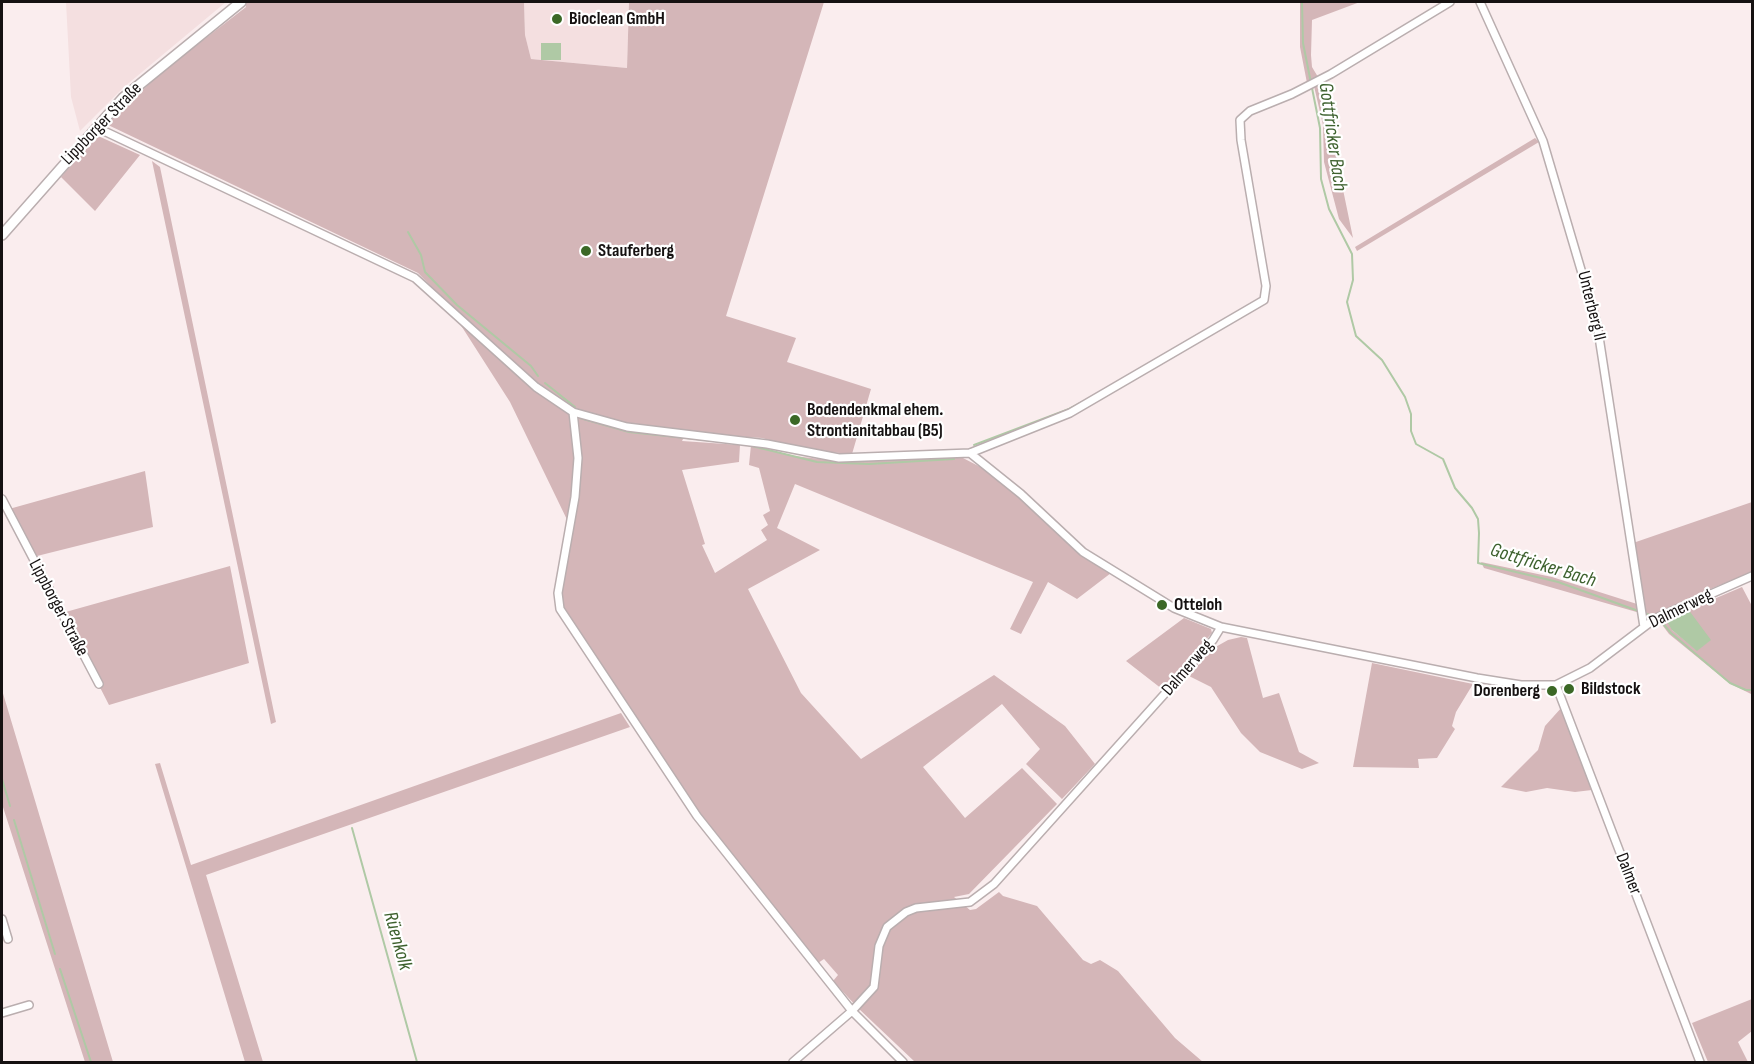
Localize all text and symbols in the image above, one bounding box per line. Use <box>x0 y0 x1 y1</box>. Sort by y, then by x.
place label: Bioclean GmbH <box>569 8 665 30</box>
marker: Bioclean GmbH <box>550 12 564 26</box>
street label: Lippborger Straße <box>57 78 147 170</box>
water label: Gottfricker Bach <box>1313 81 1351 193</box>
place label: Stauferberg <box>598 240 674 262</box>
marker: Stauferberg <box>579 244 593 258</box>
street label: Unterberg II <box>1572 269 1610 343</box>
place label: Bodendenkmal ehem. Strontianitabbau (B5) <box>807 399 943 442</box>
marker: Bodendenkmal ehem. Strontianitabbau (B5) <box>788 413 802 427</box>
water label: Gottfricker Bach <box>1487 539 1599 593</box>
street label: Lippborger Straße <box>23 556 93 660</box>
street label: Dalmerweg <box>1646 584 1716 634</box>
place label: Otteloh <box>1174 594 1222 616</box>
marker: Otteloh <box>1155 598 1169 612</box>
street label: Dalmerweg <box>1158 635 1218 701</box>
place label: Bildstock <box>1581 678 1640 700</box>
place label: Dorenberg <box>1474 680 1540 702</box>
marker: Bildstock <box>1562 682 1576 696</box>
marker: Dorenberg <box>1545 684 1559 698</box>
street label: Dalmer <box>1610 850 1646 898</box>
water label: Rüenkolk <box>377 909 417 973</box>

